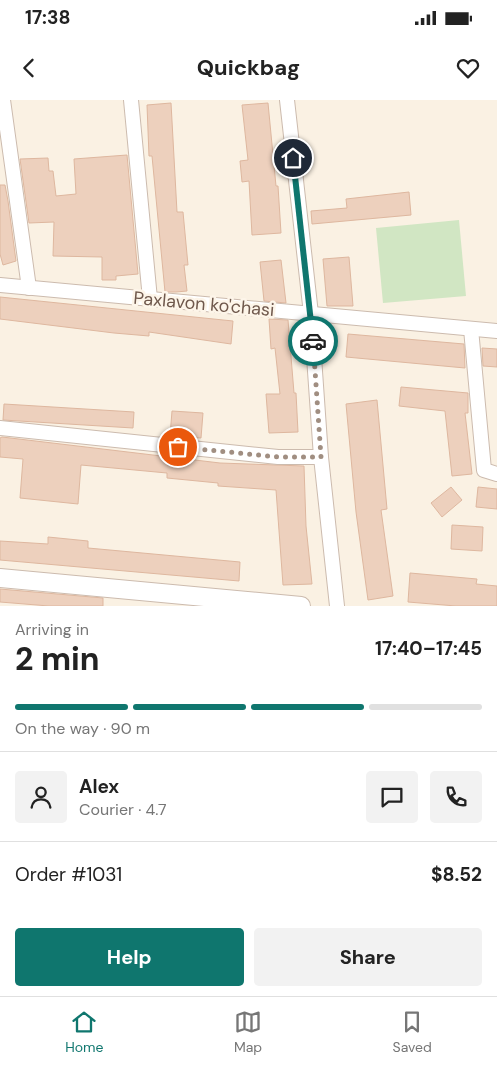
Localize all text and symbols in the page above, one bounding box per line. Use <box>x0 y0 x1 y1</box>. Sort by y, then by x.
text: 17:38 <box>25 5 70 30</box>
text: Quickbag <box>197 53 300 82</box>
icon: back <box>15 54 43 82</box>
icon: heart <box>454 54 482 82</box>
pin <box>272 137 314 179</box>
icon: home <box>279 144 307 172</box>
street label: Paxlavon ko'chasi <box>133 286 275 322</box>
courier <box>288 316 338 366</box>
icon: car <box>299 327 327 355</box>
pin <box>157 426 199 468</box>
icon: bag <box>164 433 192 461</box>
text: Arriving in <box>15 619 89 640</box>
text: 17:40–17:45 <box>375 636 482 661</box>
text: 2 min <box>15 638 100 680</box>
text: On the way · 90 m <box>15 718 150 739</box>
button: person <box>15 771 67 823</box>
button: chat <box>366 771 418 823</box>
button: phone <box>430 771 482 823</box>
text: Alex <box>79 774 119 799</box>
text: Courier · 4.7 <box>79 799 167 820</box>
text: Order #1031 <box>15 862 122 887</box>
text: $8.52 <box>431 862 482 887</box>
button: Help <box>15 928 244 986</box>
button: Share <box>254 928 482 986</box>
tab: Home <box>65 1008 103 1056</box>
tab: Map <box>234 1008 262 1056</box>
tab: Saved <box>393 1008 432 1056</box>

